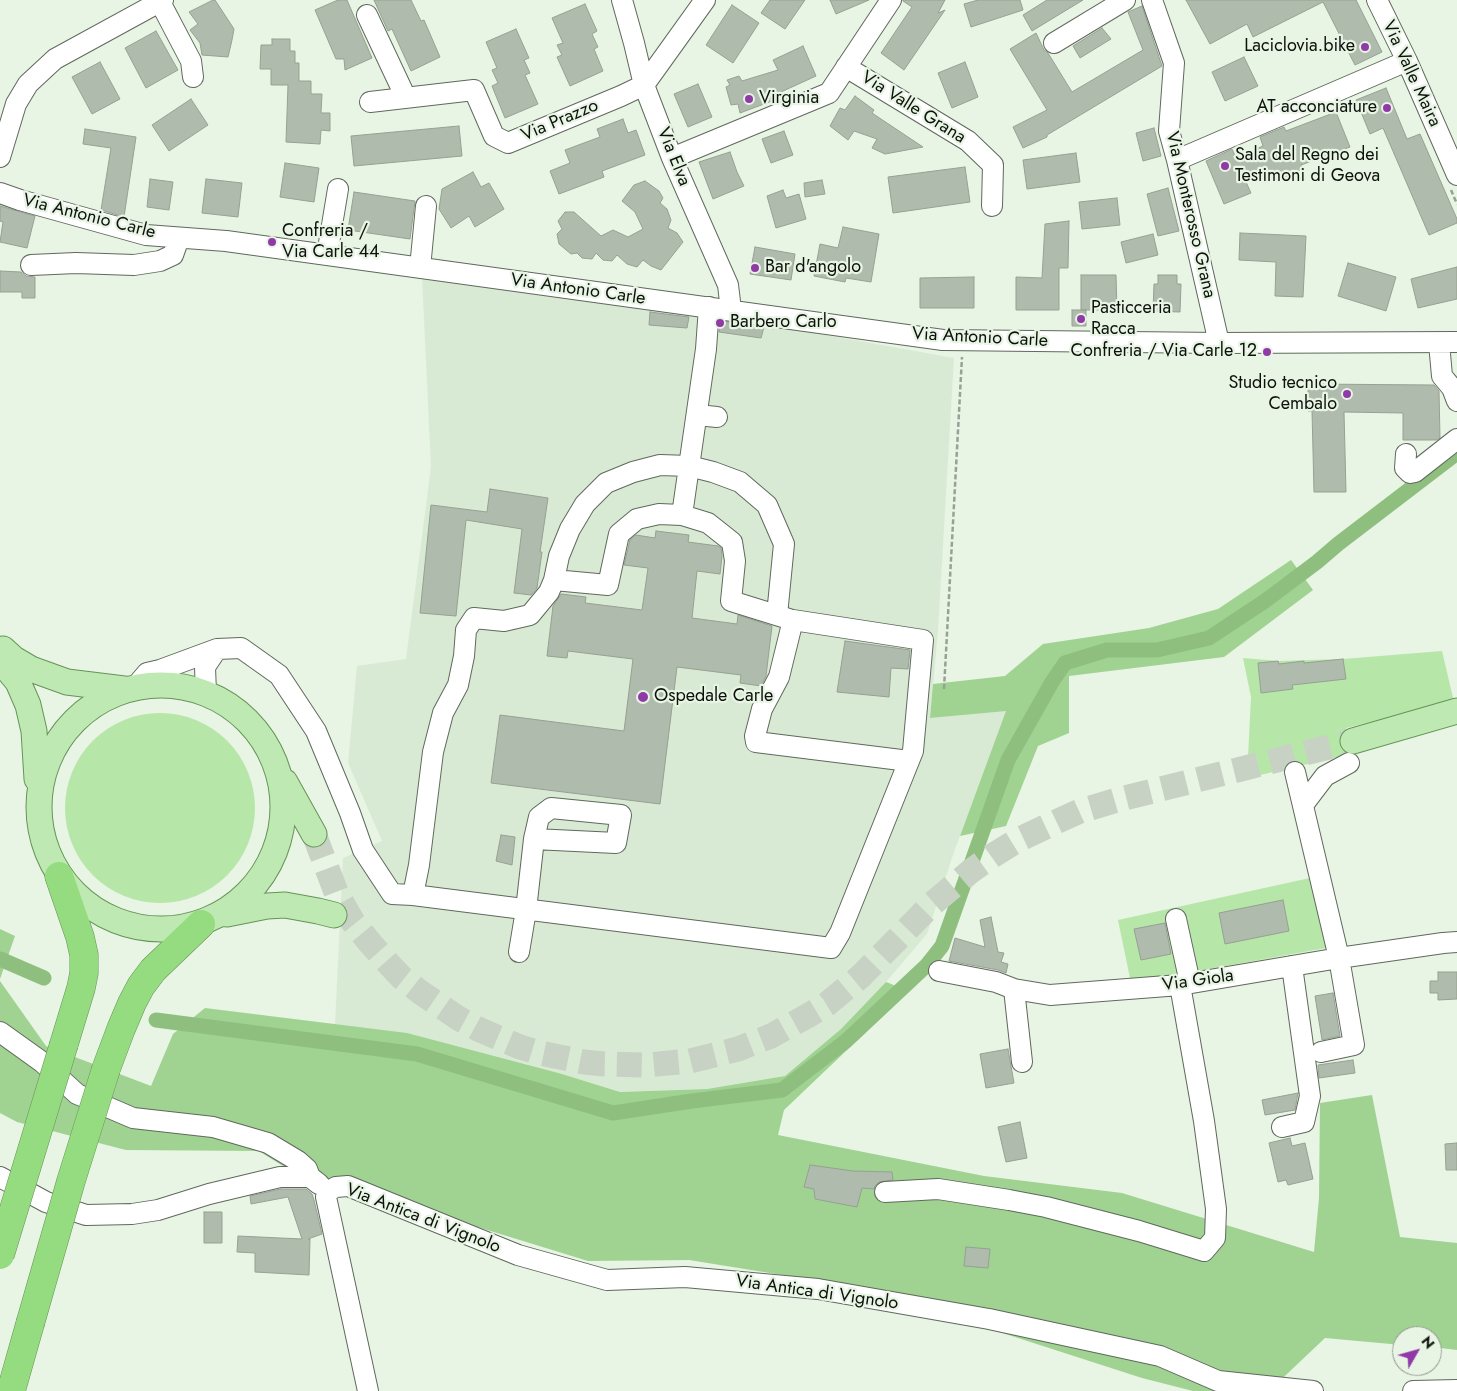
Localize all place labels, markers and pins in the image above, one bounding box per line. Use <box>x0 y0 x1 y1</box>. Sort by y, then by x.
place label: Laciclovia.bike <box>1244 36 1355 58</box>
marker: Laciclovia.bike <box>1359 41 1371 53</box>
place label: Virginia <box>759 88 819 110</box>
marker: Virginia <box>743 93 755 105</box>
place label: AT acconciature <box>1257 97 1377 119</box>
marker: AT acconciature <box>1381 102 1393 114</box>
place label: Sala del Regno dei Testimoni di Geova <box>1235 145 1380 188</box>
marker: Sala del Regno dei Testimoni di Geova <box>1219 160 1231 172</box>
place label: Confreria / Via Carle 44 <box>282 221 380 264</box>
marker: Confreria / Via Carle 44 <box>266 236 278 248</box>
place label: Bar d'angolo <box>765 257 861 279</box>
marker: Bar d'angolo <box>749 262 761 274</box>
place label: Pasticceria Racca <box>1091 298 1171 340</box>
place label: Barbero Carlo <box>730 312 837 334</box>
marker: Pasticceria Racca <box>1075 313 1087 325</box>
marker: Barbero Carlo <box>714 317 726 329</box>
place label: Confreria / Via Carle 12 <box>1071 341 1257 363</box>
marker: Confreria / Via Carle 12 <box>1261 346 1273 358</box>
place label: Studio tecnico Cembalo <box>1228 373 1337 416</box>
marker: Studio tecnico Cembalo <box>1341 388 1353 400</box>
place label: Ospedale Carle <box>654 686 773 708</box>
marker: Ospedale Carle <box>636 690 650 704</box>

